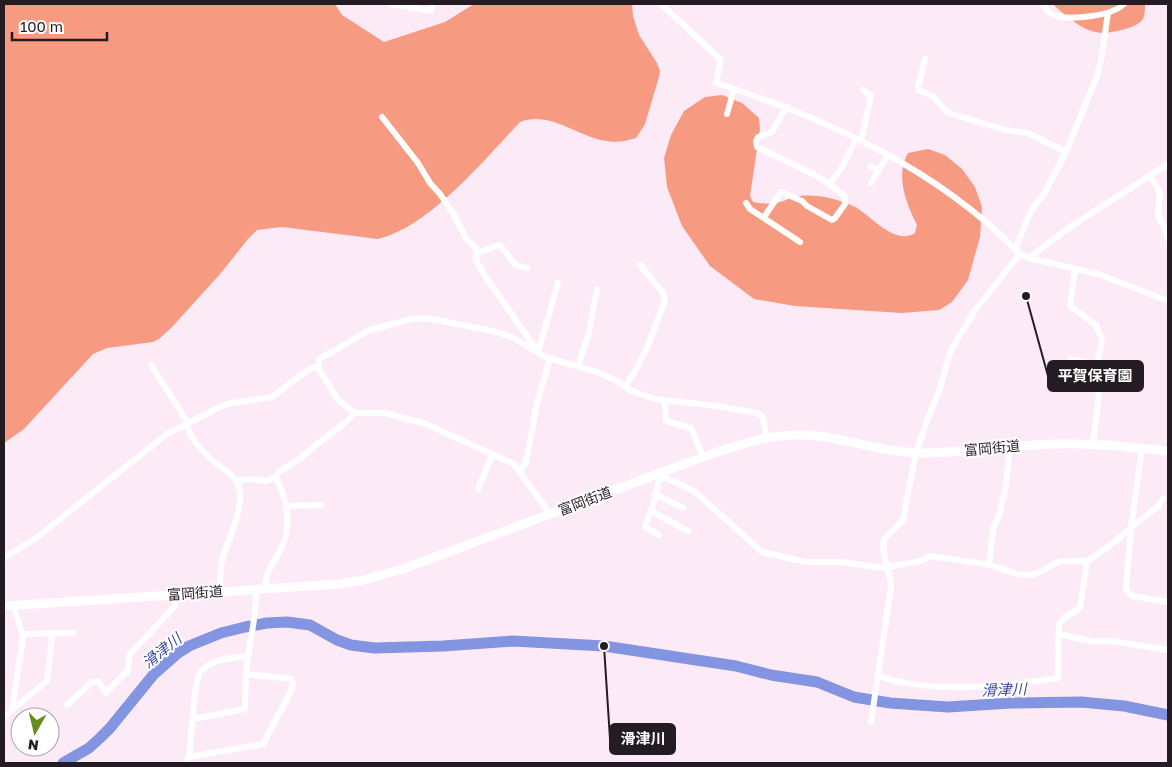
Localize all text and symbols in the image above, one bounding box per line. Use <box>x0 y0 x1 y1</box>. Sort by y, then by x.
scale bar <box>12 10 108 42</box>
text: 100 m <box>20 17 63 35</box>
callout: 平賀保育園 <box>1048 361 1143 391</box>
text: 平賀保育園 <box>1057 366 1133 384</box>
street label: 富岡街道 <box>963 437 1021 458</box>
street label: 富岡街道 <box>556 483 614 519</box>
street label: 富岡街道 <box>166 582 223 603</box>
water label: 滑津川 <box>138 628 186 671</box>
water label: 滑津川 <box>981 679 1029 699</box>
north arrow <box>10 707 60 757</box>
callout: 滑津川 <box>610 724 675 754</box>
text: 滑津川 <box>620 729 666 747</box>
text: N <box>27 736 40 755</box>

